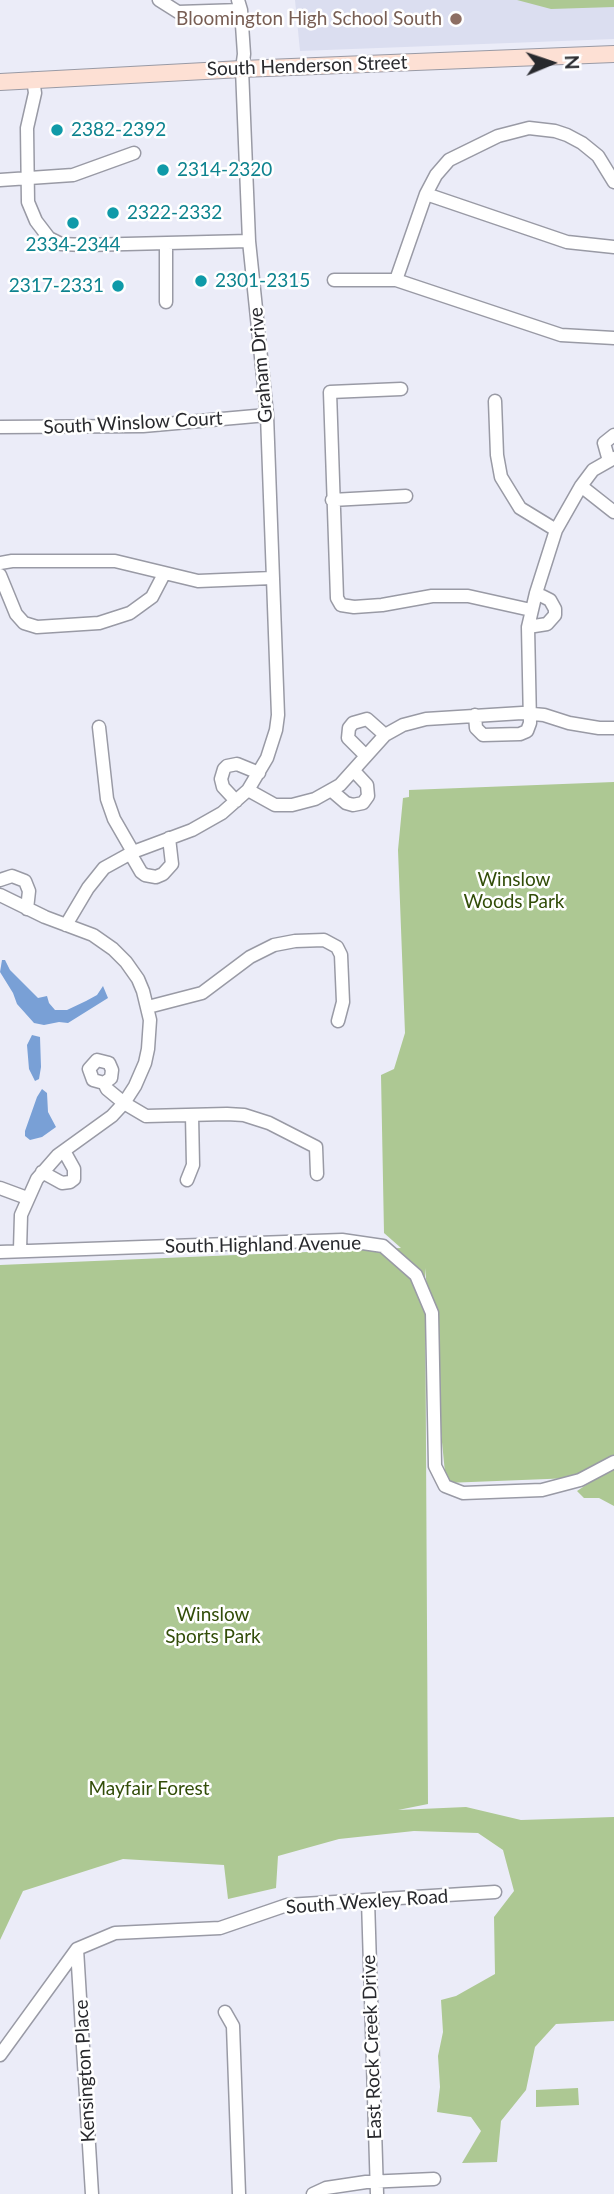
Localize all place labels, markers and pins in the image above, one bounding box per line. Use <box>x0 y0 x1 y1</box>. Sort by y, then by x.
place label: Bloomington High School South <box>176 8 442 30</box>
marker: Bloomington High School South <box>448 11 464 27</box>
place label: 2382-2392 <box>71 119 166 141</box>
marker: 2382-2392 <box>49 122 65 138</box>
place label: 2314-2320 <box>177 159 272 181</box>
marker: 2314-2320 <box>155 162 171 178</box>
place label: 2322-2332 <box>127 202 222 224</box>
marker: 2322-2332 <box>105 205 121 221</box>
marker: 2334-2344 <box>65 215 81 231</box>
place label: 2334-2344 <box>25 234 121 256</box>
place label: 2301-2315 <box>215 270 310 292</box>
marker: 2301-2315 <box>193 273 209 289</box>
place label: 2317-2331 <box>9 275 104 297</box>
marker: 2317-2331 <box>110 278 126 294</box>

